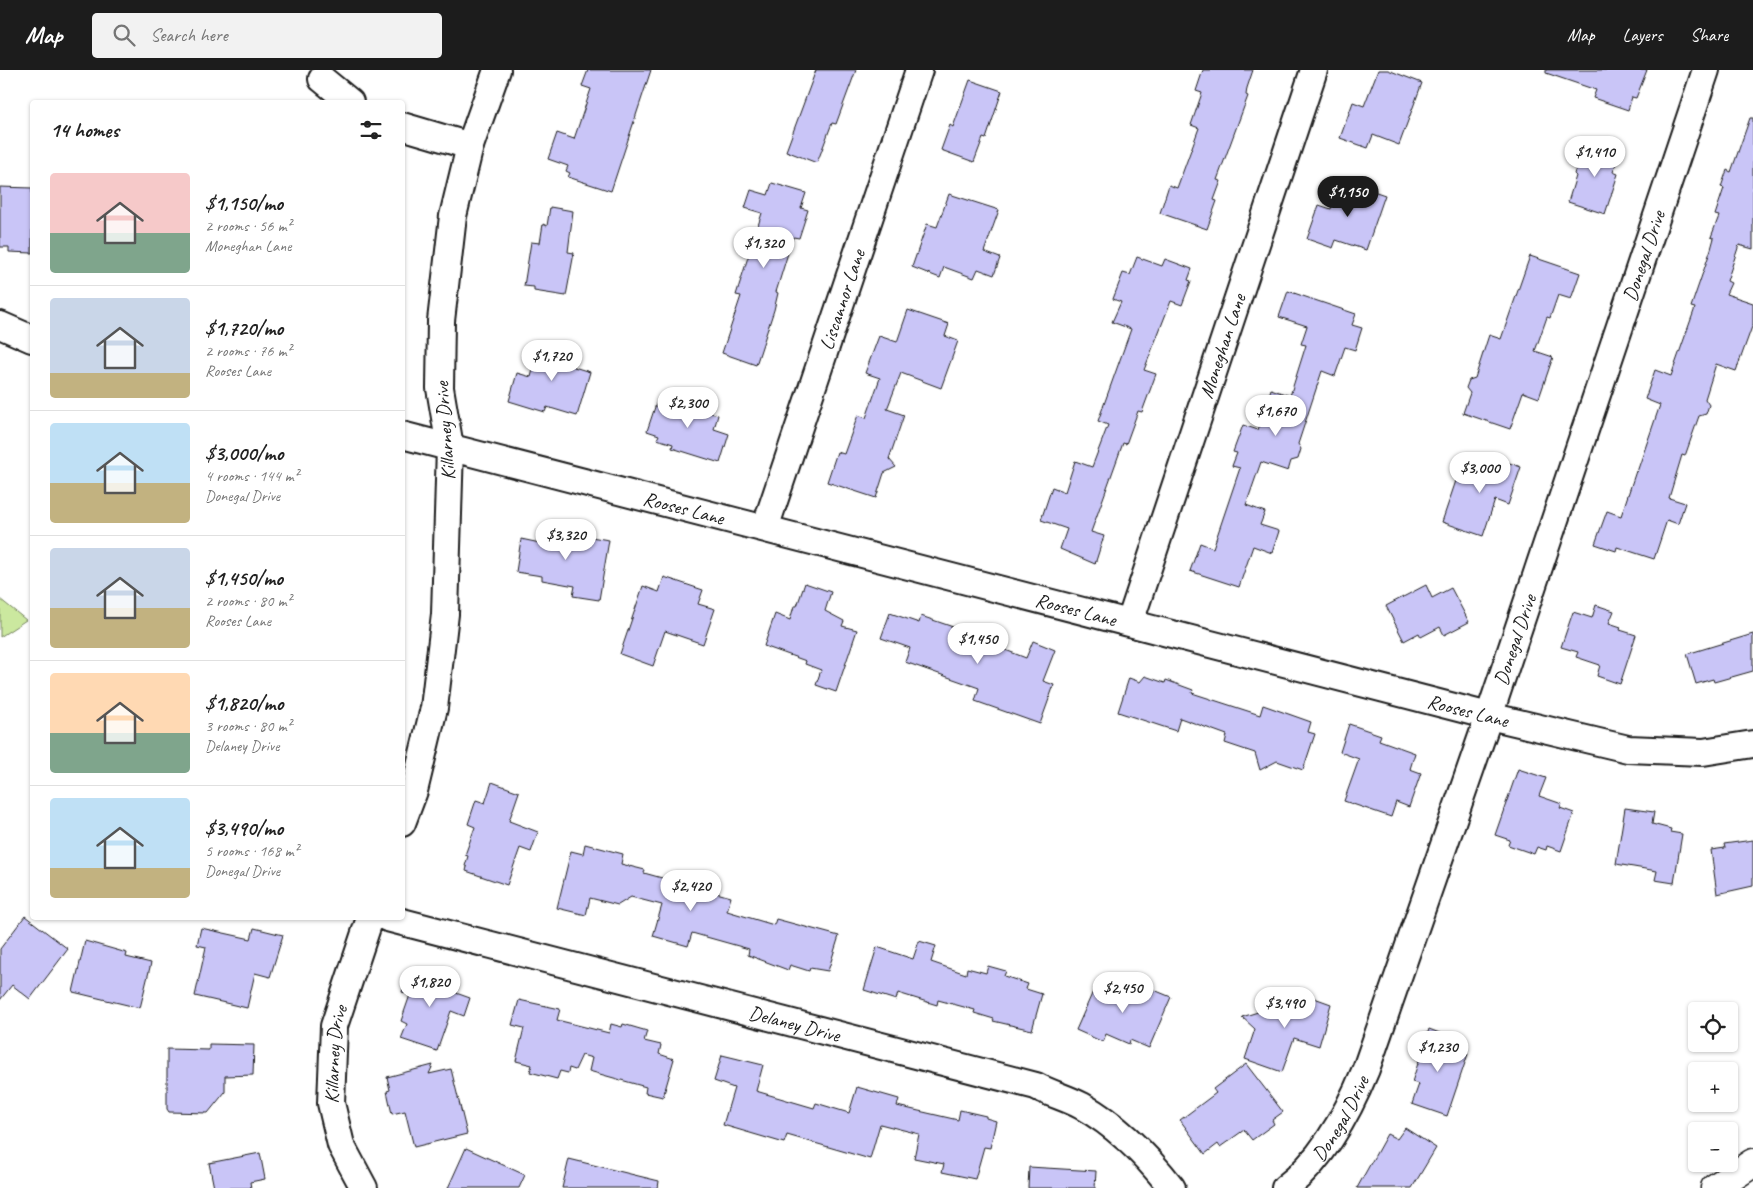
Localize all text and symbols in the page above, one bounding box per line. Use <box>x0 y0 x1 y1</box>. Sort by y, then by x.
search box <box>92 13 442 58</box>
text: Map <box>25 20 62 50</box>
icon: search <box>110 21 138 49</box>
text: Search here <box>150 23 228 47</box>
text: Map <box>1567 24 1595 46</box>
text: Layers <box>1623 24 1662 46</box>
text: Share <box>1690 24 1728 46</box>
icon: filters <box>357 116 385 144</box>
text: 14 homes <box>50 117 119 143</box>
pin: $1,410 <box>1554 136 1636 178</box>
text: $1,410 <box>1575 142 1615 162</box>
pin: $1,150 <box>1307 176 1389 218</box>
text: $1,150 <box>1329 182 1367 202</box>
text: $1,150/mo <box>205 190 283 216</box>
icon: home <box>90 193 150 253</box>
street label: Donegal Drive <box>1617 206 1671 304</box>
text: 2 rooms · 56 m² <box>205 216 291 236</box>
pin: $1,320 <box>723 226 805 269</box>
text: $1,320 <box>744 233 784 253</box>
text: Moneghan Lane <box>205 236 291 256</box>
street label: Liscannor Lane <box>813 245 871 353</box>
street label: Moneghan Lane <box>1193 289 1251 401</box>
text: $1,720/mo <box>205 315 283 341</box>
icon: home <box>90 318 150 378</box>
pin: $1,720 <box>511 340 593 382</box>
text: 2 rooms · 76 m² <box>205 341 291 361</box>
text: $1,720 <box>532 346 572 366</box>
text: Rooses Lane <box>205 361 271 381</box>
street label: Killarney Drive <box>429 379 461 481</box>
pin: $2,300 <box>647 386 729 429</box>
text: $2,300 <box>668 393 708 413</box>
pin: $1,670 <box>1235 394 1317 437</box>
text: $1,670 <box>1256 401 1296 421</box>
text: $3,000/mo <box>205 440 283 466</box>
icon: home <box>90 443 150 503</box>
pin: $3,000 <box>1439 452 1521 494</box>
text: $3,000 <box>1460 458 1500 478</box>
text: 4 rooms · 144 m² <box>205 466 299 486</box>
street label: Rooses Lane <box>641 485 728 531</box>
text: Donegal Drive <box>205 486 280 506</box>
pin: $3,320 <box>525 518 607 561</box>
text: $3,320 <box>546 525 586 545</box>
text: $1,450/mo <box>205 565 283 591</box>
icon: home <box>90 568 150 628</box>
street label: Rooses Lane <box>1033 587 1120 632</box>
street label: Donegal Drive <box>1488 590 1542 688</box>
text: 2 rooms · 80 m² <box>205 591 291 611</box>
text: Rooses Lane <box>205 611 271 631</box>
pin: $1,450 <box>937 622 1019 665</box>
text: $1,450 <box>959 629 997 649</box>
street label: Rooses Lane <box>1425 688 1512 733</box>
text: $1,820/mo <box>205 690 283 716</box>
icon: home <box>90 693 150 753</box>
text: 3 rooms · 80 m² <box>205 716 291 736</box>
text: Delaney Drive <box>205 736 279 756</box>
text: $3,490/mo <box>205 815 283 841</box>
icon: home <box>90 818 150 878</box>
text: 5 rooms · 168 m² <box>205 841 299 861</box>
text: Donegal Drive <box>205 861 280 881</box>
pin: $2,420 <box>650 870 732 912</box>
text: $2,420 <box>671 876 711 896</box>
pin: $1,820 <box>389 966 471 1008</box>
text: $1,820 <box>410 972 450 992</box>
pin: $2,450 <box>1082 972 1164 1014</box>
text: $2,450 <box>1104 978 1142 998</box>
pin: $3,490 <box>1244 986 1326 1029</box>
text: $3,490 <box>1266 993 1304 1013</box>
street label: Killarney Drive <box>318 1000 353 1104</box>
street label: Delaney Drive <box>746 1000 844 1048</box>
map controls <box>1688 1002 1738 1172</box>
button: locate <box>1688 1002 1738 1052</box>
pin: $1,230 <box>1397 1030 1479 1073</box>
text: $1,230 <box>1418 1037 1458 1057</box>
button: + <box>1688 1062 1738 1112</box>
street label: Donegal Drive <box>1306 1071 1375 1166</box>
button: − <box>1688 1122 1738 1172</box>

